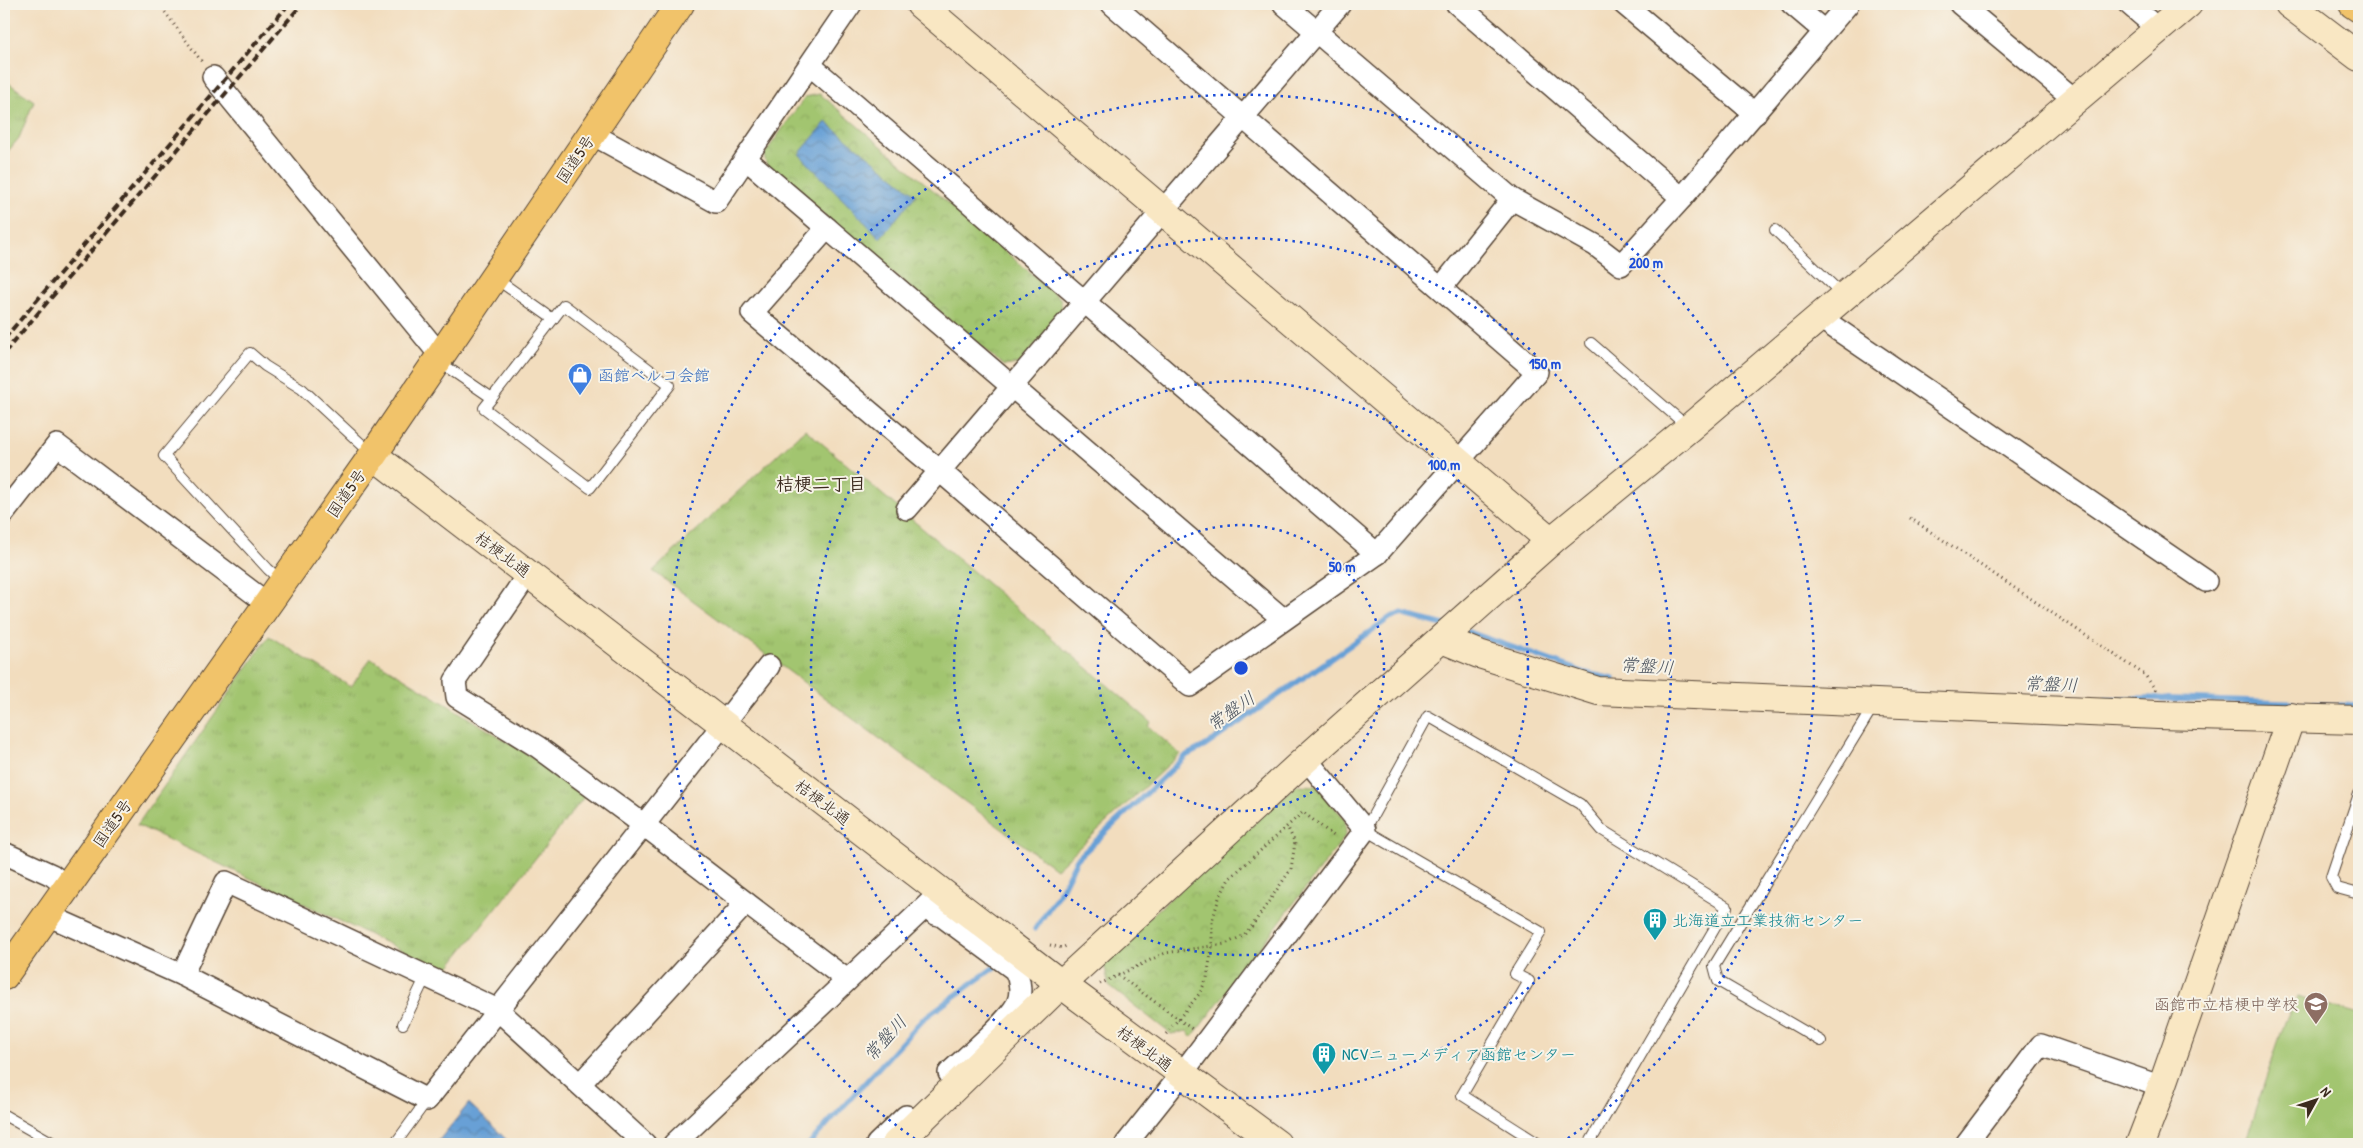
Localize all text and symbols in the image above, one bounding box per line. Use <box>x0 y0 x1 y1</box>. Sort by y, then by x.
street label: 国道5号 <box>551 130 599 188</box>
text: 200 m <box>1629 252 1663 273</box>
text: 150 m <box>1529 353 1561 374</box>
shop icon: 函館ベルコ会館 <box>567 362 593 396</box>
place label: 函館ベルコ会館 <box>598 364 710 386</box>
text: 100 m <box>1428 454 1460 475</box>
street label: 国道5号 <box>321 464 371 522</box>
district label: 桔梗二丁目 <box>776 471 866 496</box>
street label: 桔梗北通 <box>471 526 535 582</box>
text: 50 m <box>1329 556 1355 577</box>
water label: 常盤川 <box>1619 652 1675 680</box>
centre of rings <box>1232 659 1250 677</box>
water label: 常盤川 <box>2024 671 2078 697</box>
water label: 常盤川 <box>1202 685 1260 737</box>
street label: 桔梗北通 <box>791 774 855 830</box>
street label: 国道5号 <box>87 794 137 852</box>
building icon: 北海道立工業技術センター <box>1642 907 1668 941</box>
place label: 北海道立工業技術センター <box>1672 909 1863 931</box>
school or university icon: 函館市立桔梗中学校 <box>2303 991 2329 1025</box>
place label: 函館市立桔梗中学校 <box>2154 993 2298 1015</box>
water label: 常盤川 <box>858 1010 912 1066</box>
street label: 桔梗北通 <box>1113 1020 1177 1076</box>
building icon: NCVニューメディア函館センター <box>1311 1041 1337 1075</box>
place label: NCVニューメディア函館センター <box>1342 1043 1576 1065</box>
north arrow <box>2290 1076 2340 1126</box>
text: N <box>2317 1082 2336 1101</box>

